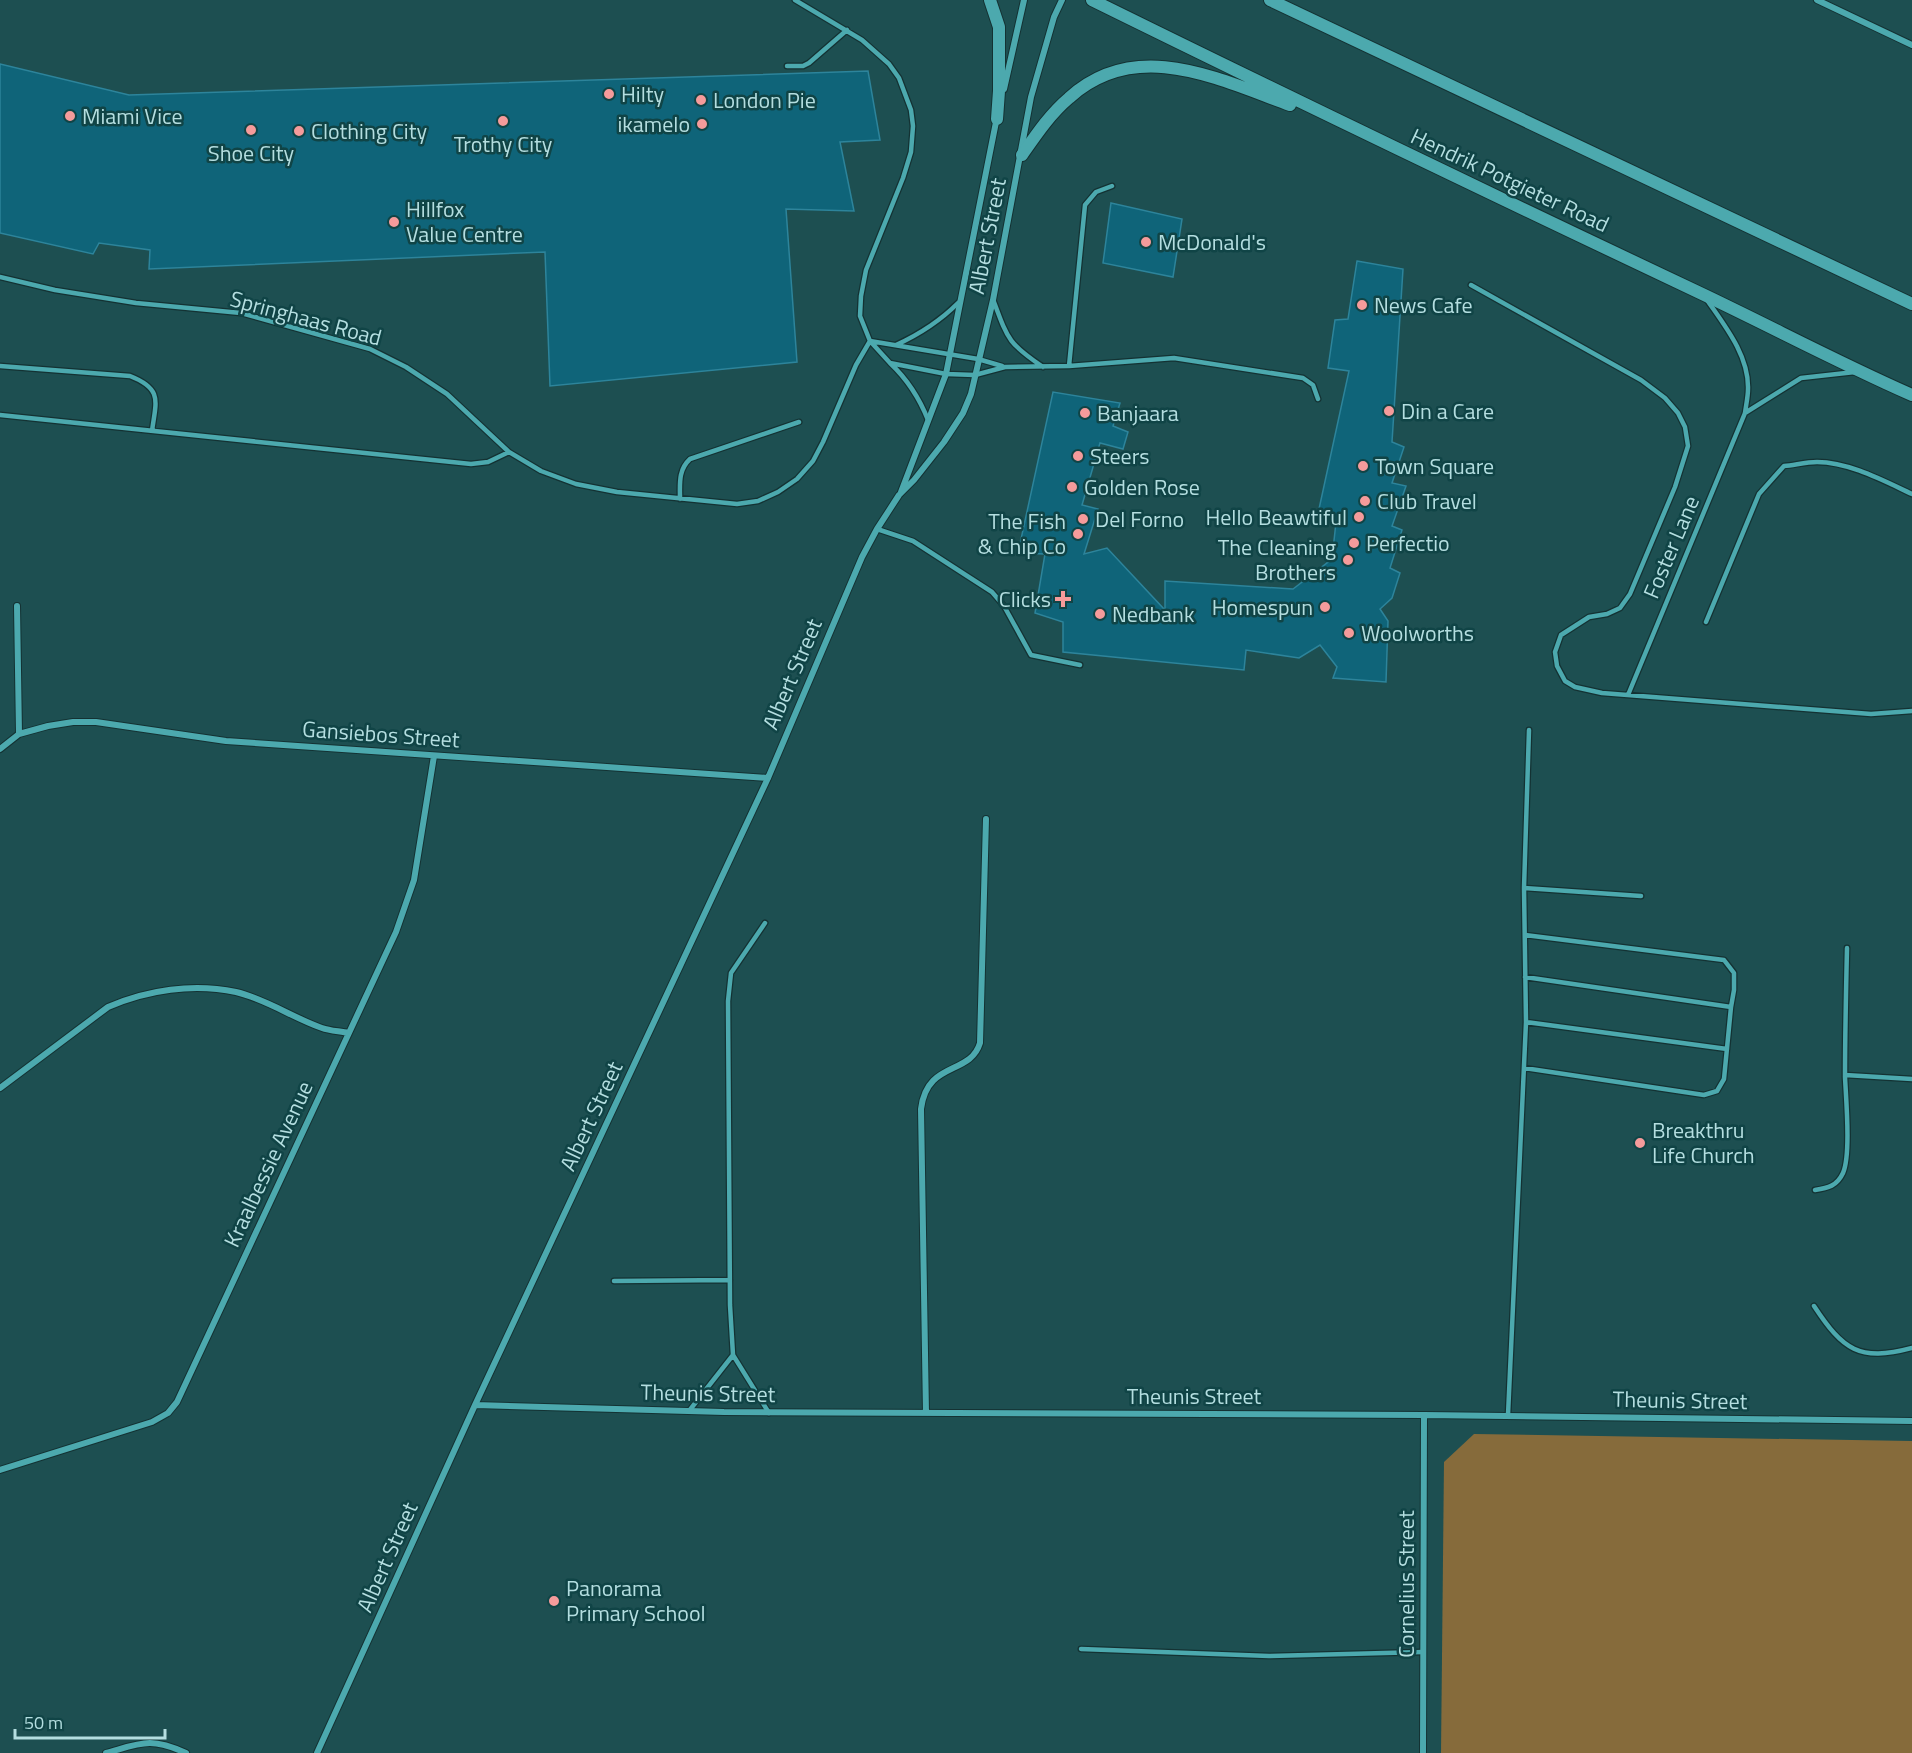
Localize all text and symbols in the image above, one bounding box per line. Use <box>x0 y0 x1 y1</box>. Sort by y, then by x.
place label: Hilty <box>621 77 664 111</box>
place label: London Pie <box>713 83 816 117</box>
marker: Hilty <box>602 87 616 101</box>
marker: London Pie <box>694 93 708 107</box>
place label: Miami Vice <box>82 99 183 133</box>
place label: ikamelo <box>617 107 690 141</box>
marker: Miami Vice <box>63 109 77 123</box>
place label: Clothing City <box>311 114 427 148</box>
marker: Trothy City <box>496 114 510 128</box>
marker: ikamelo <box>695 117 709 131</box>
street label: Hendrik Potgieter Road <box>1405 119 1615 241</box>
marker: Shoe City <box>244 123 258 137</box>
marker: Clothing City <box>292 124 306 138</box>
place label: Trothy City <box>454 127 553 161</box>
place label: Shoe City <box>208 136 295 170</box>
street label: Albert Street <box>959 175 1015 297</box>
place label: Hillfox Value Centre <box>406 192 523 251</box>
marker: Hillfox Value Centre <box>387 215 401 229</box>
place label: McDonald's <box>1158 225 1266 259</box>
marker: McDonald's <box>1139 235 1153 249</box>
street label: Springhaas Road <box>226 281 386 355</box>
place label: News Cafe <box>1374 288 1473 322</box>
marker: News Cafe <box>1355 298 1369 312</box>
place label: Din a Care <box>1401 394 1494 428</box>
place label: Banjaara <box>1097 396 1179 430</box>
marker: Din a Care <box>1382 404 1396 418</box>
marker: Banjaara <box>1078 406 1092 420</box>
place label: Steers <box>1090 439 1150 473</box>
marker: Steers <box>1071 449 1085 463</box>
place label: Town Square <box>1375 449 1494 483</box>
marker: Town Square <box>1356 459 1370 473</box>
place label: Golden Rose <box>1084 470 1200 504</box>
marker: Golden Rose <box>1065 480 1079 494</box>
place label: Club Travel <box>1377 484 1477 518</box>
street label: Foster Lane <box>1634 490 1708 604</box>
marker: Club Travel <box>1358 494 1372 508</box>
place label: Hello Beawtiful <box>1205 500 1347 534</box>
place label: Del Forno <box>1095 502 1184 536</box>
place label: The Fish & Chip Co <box>978 504 1066 563</box>
marker: Hello Beawtiful <box>1352 510 1366 524</box>
marker: Del Forno <box>1076 512 1090 526</box>
place label: Perfectio <box>1366 526 1450 560</box>
marker: The Fish & Chip Co <box>1071 527 1085 541</box>
place label: The Cleaning Brothers <box>1218 530 1336 589</box>
marker: Perfectio <box>1347 536 1361 550</box>
marker: The Cleaning Brothers <box>1341 553 1355 567</box>
place label: Clicks <box>999 582 1051 616</box>
place label: Homespun <box>1212 590 1313 624</box>
marker: Clicks <box>1056 592 1070 606</box>
place label: Nedbank <box>1112 597 1195 631</box>
marker: Homespun <box>1318 600 1332 614</box>
marker: Nedbank <box>1093 607 1107 621</box>
street label: Albert Street <box>753 613 831 735</box>
place label: Woolworths <box>1361 616 1474 650</box>
marker: Woolworths <box>1342 626 1356 640</box>
street label: Gansiebos Street <box>301 712 461 756</box>
street label: Albert Street <box>551 1055 631 1177</box>
street label: Kraalbessie Avenue <box>215 1075 321 1253</box>
place label: Breakthru Life Church <box>1652 1113 1755 1172</box>
marker: Breakthru Life Church <box>1633 1136 1647 1150</box>
street label: Theunis Street <box>640 1375 776 1411</box>
street label: Theunis Street <box>1127 1379 1262 1413</box>
street label: Theunis Street <box>1612 1382 1748 1418</box>
street label: Albert Street <box>348 1496 427 1618</box>
street label: Cornelius Street <box>1389 1510 1423 1658</box>
place label: Panorama Primary School <box>566 1571 706 1630</box>
marker: Panorama Primary School <box>547 1594 561 1608</box>
scale bar <box>15 1702 165 1740</box>
text: 50 m <box>24 1709 63 1736</box>

